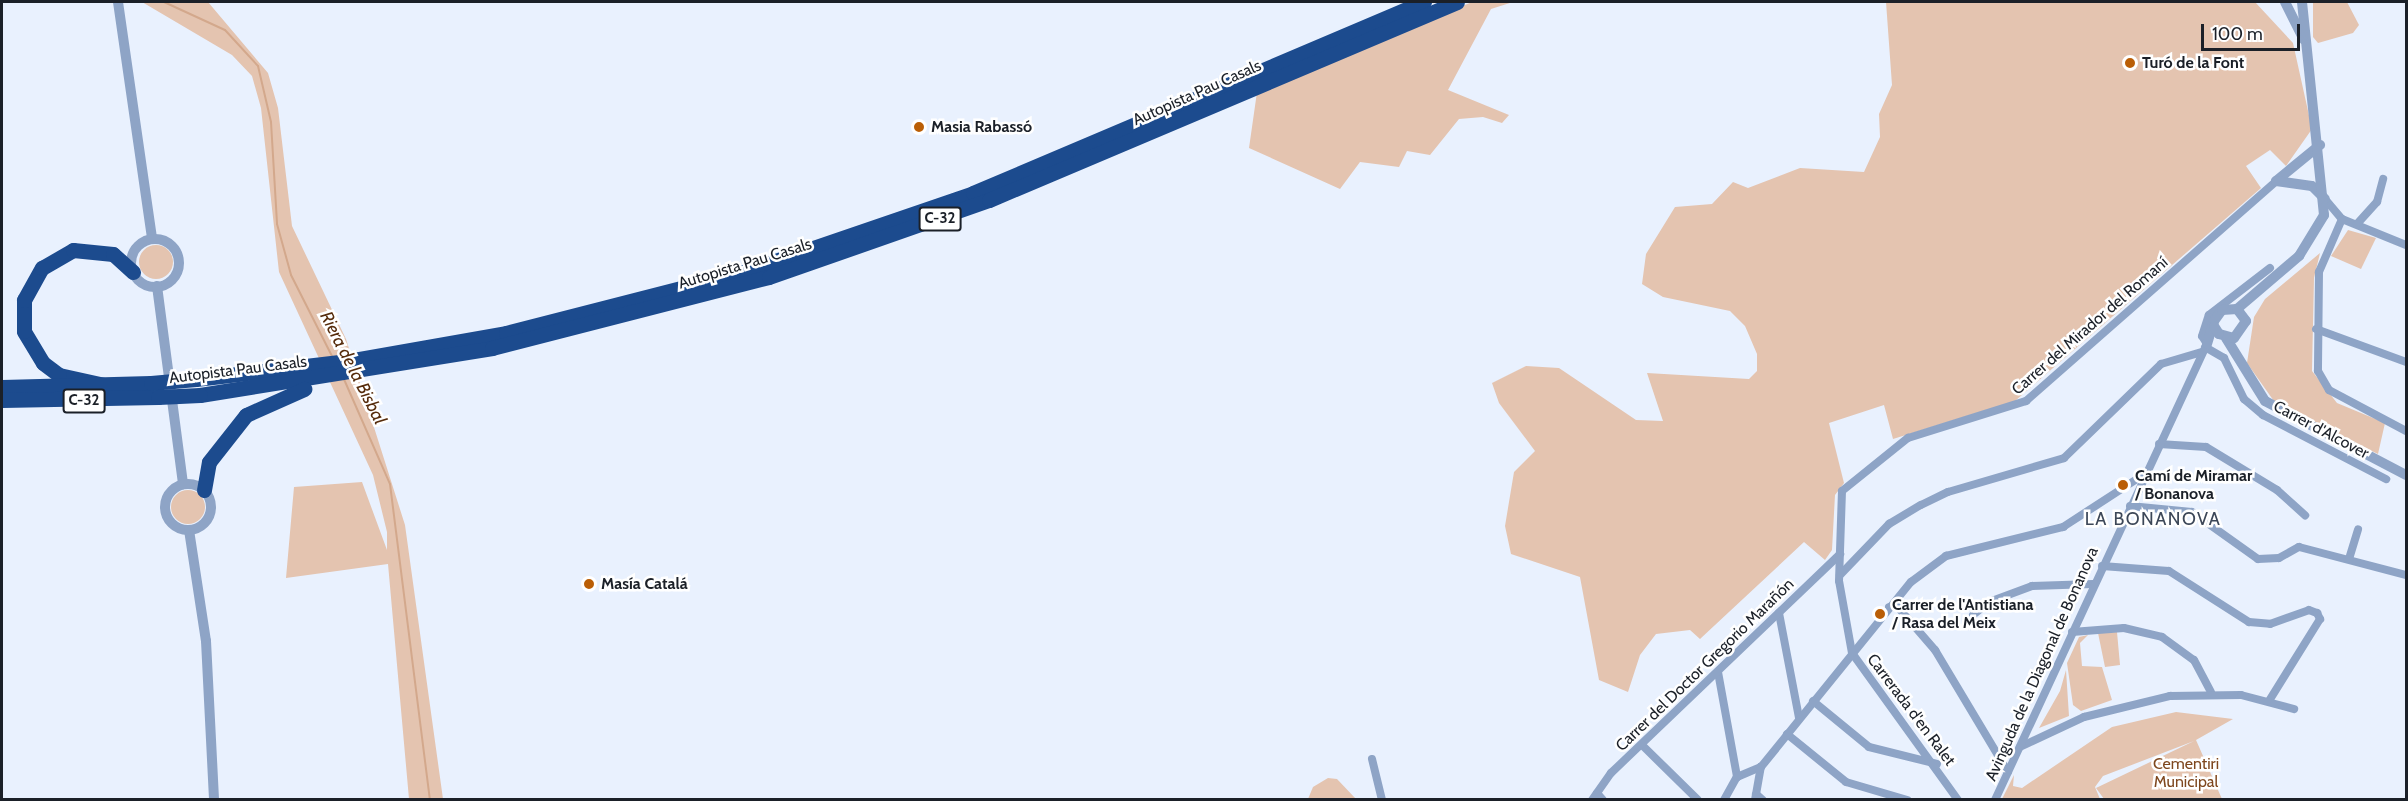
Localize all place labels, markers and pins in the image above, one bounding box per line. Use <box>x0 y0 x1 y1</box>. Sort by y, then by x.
place label: Turó de la Font <box>2142 53 2244 73</box>
marker: Turó de la Font <box>2123 56 2137 70</box>
place label: Masia Rabassó <box>931 117 1032 137</box>
marker: Masia Rabassó <box>912 120 926 134</box>
place label: Camí de Miramar / Bonanova <box>2135 466 2252 504</box>
marker: Camí de Miramar / Bonanova <box>2116 478 2130 492</box>
place label: Masía Catalá <box>601 574 688 594</box>
marker: Masía Catalá <box>582 577 596 591</box>
place label: Carrer de l'Antistiana / Rasa del Meix <box>1892 595 2034 633</box>
marker: Carrer de l'Antistiana / Rasa del Meix <box>1873 607 1887 621</box>

